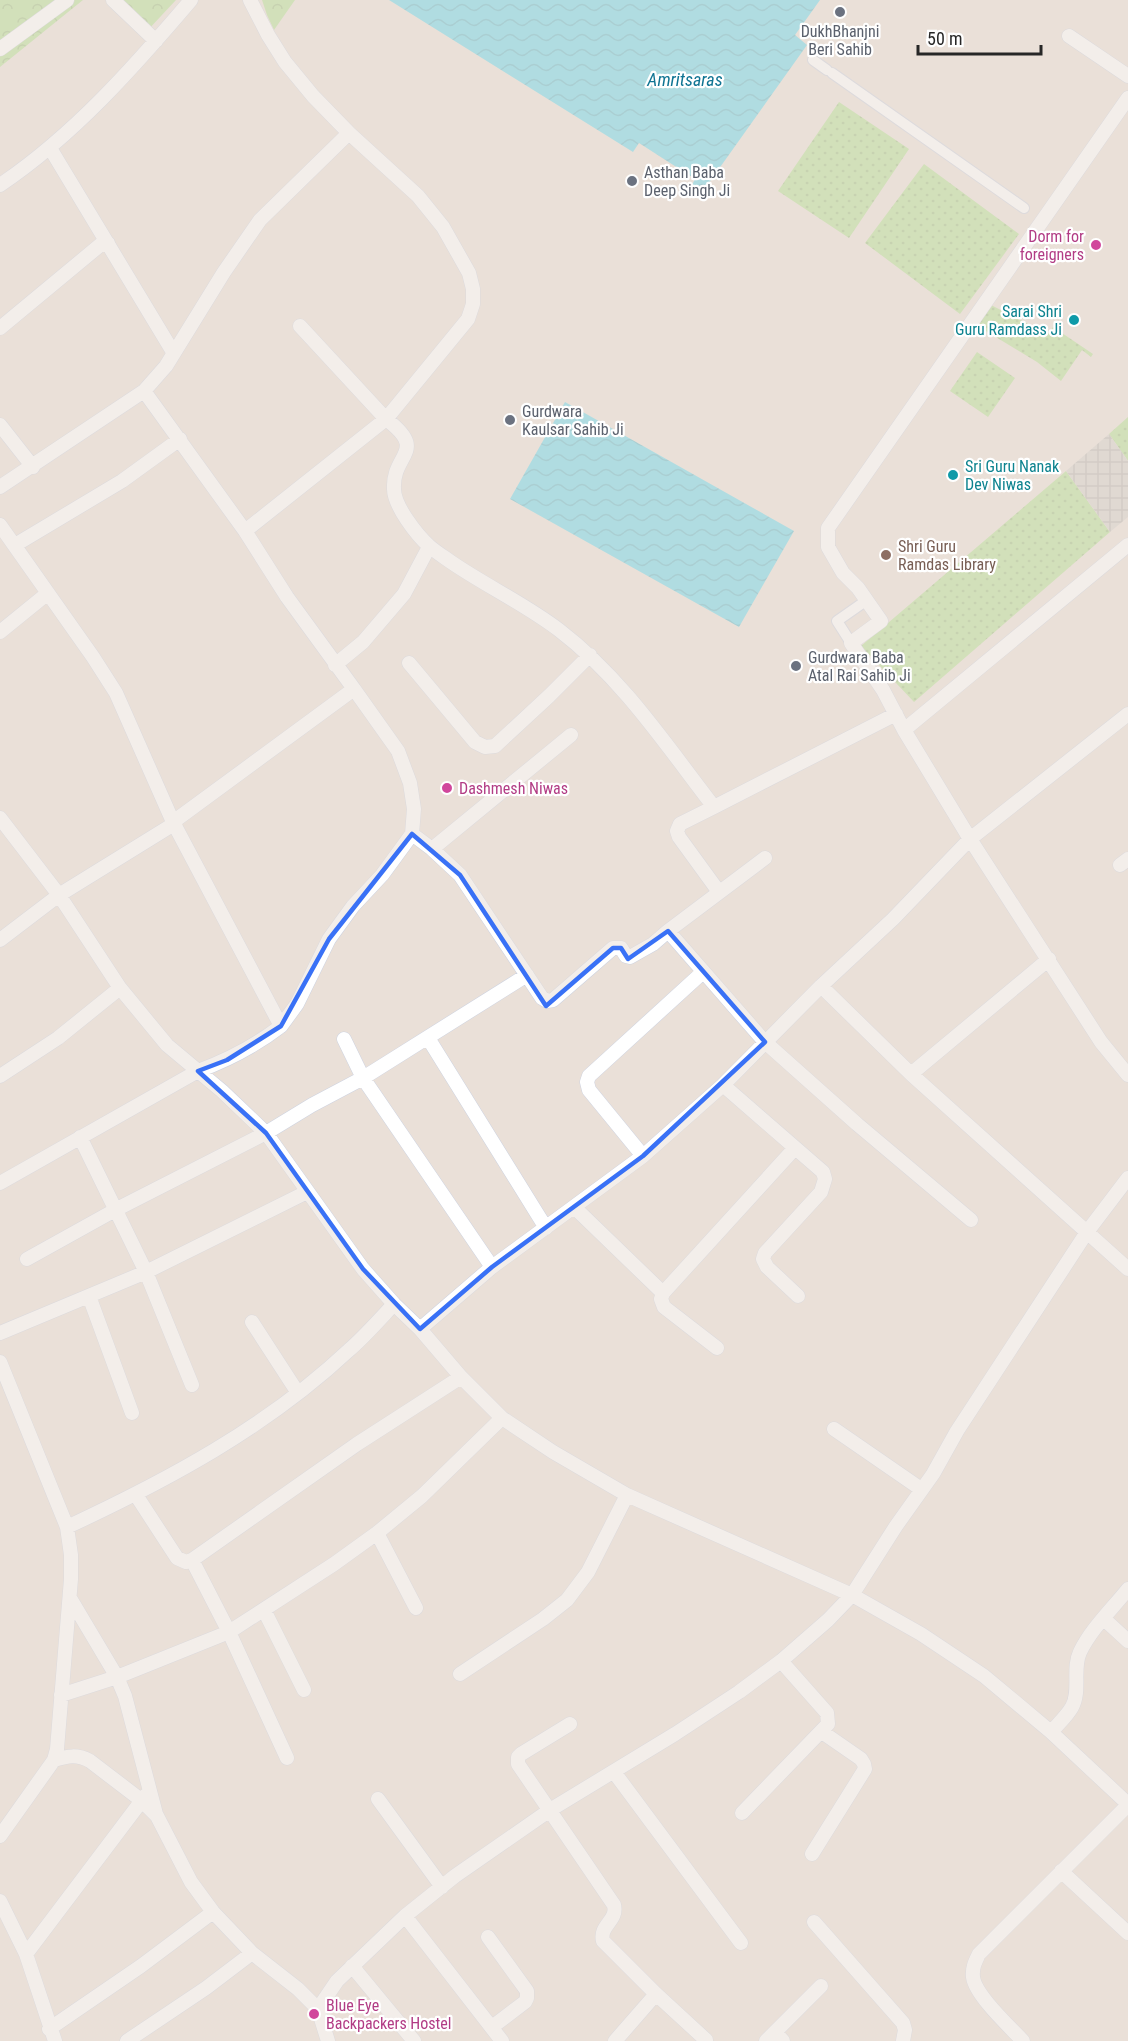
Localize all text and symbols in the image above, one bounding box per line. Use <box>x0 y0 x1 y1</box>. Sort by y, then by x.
marker: DukhBhanjni Beri Sahib <box>833 5 847 19</box>
scale bar <box>918 18 1041 56</box>
place label: DukhBhanjni Beri Sahib <box>801 22 879 59</box>
text: 50 m <box>927 28 962 49</box>
water label: Amritsaras <box>646 69 723 90</box>
place label: Asthan Baba Deep Singh Ji <box>644 163 730 200</box>
marker: Asthan Baba Deep Singh Ji <box>625 174 639 188</box>
place label: Dorm for foreigners <box>1020 227 1084 264</box>
marker: Dorm for foreigners <box>1089 238 1103 252</box>
place label: Sarai Shri Guru Ramdass Ji <box>955 302 1062 339</box>
marker: Sarai Shri Guru Ramdass Ji <box>1067 313 1081 327</box>
place label: Gurdwara Kaulsar Sahib Ji <box>522 402 624 439</box>
marker: Gurdwara Kaulsar Sahib Ji <box>503 413 517 427</box>
place label: Sri Guru Nanak Dev Niwas <box>965 457 1060 494</box>
marker: Sri Guru Nanak Dev Niwas <box>946 468 960 482</box>
place label: Shri Guru Ramdas Library <box>898 537 996 574</box>
marker: Shri Guru Ramdas Library <box>879 548 893 562</box>
place label: Gurdwara Baba Atal Rai Sahib Ji <box>808 648 911 685</box>
marker: Gurdwara Baba Atal Rai Sahib Ji <box>789 659 803 673</box>
place label: Dashmesh Niwas <box>459 779 568 798</box>
marker: Dashmesh Niwas <box>440 781 454 795</box>
place label: Blue Eye Backpackers Hostel <box>326 1996 452 2033</box>
marker: Blue Eye Backpackers Hostel <box>307 2007 321 2021</box>

